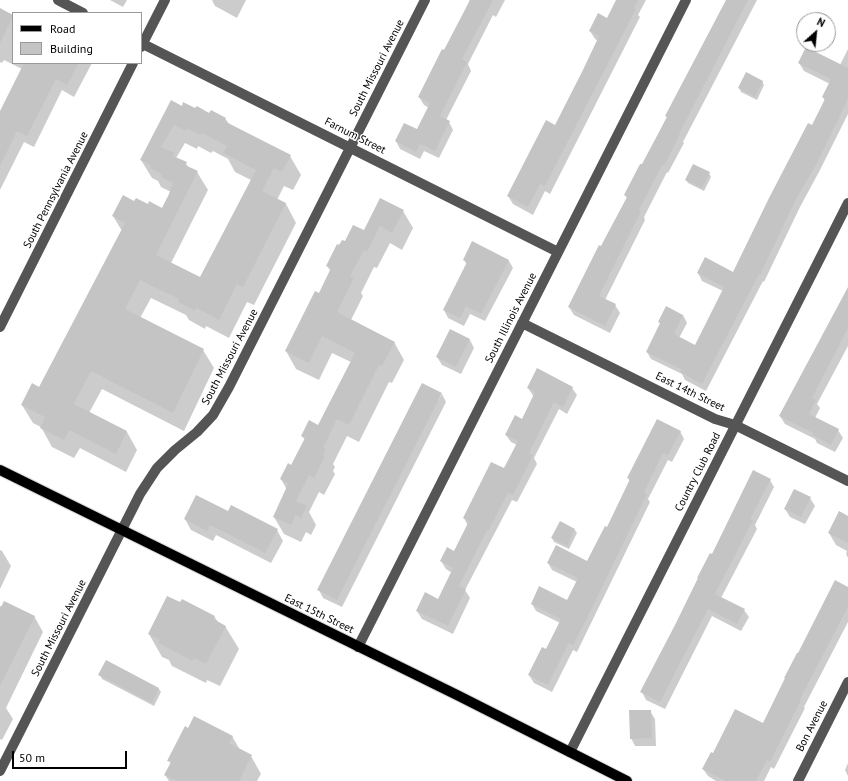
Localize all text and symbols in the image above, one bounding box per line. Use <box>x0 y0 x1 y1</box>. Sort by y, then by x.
legend <box>12 12 142 64</box>
north arrow <box>796 12 836 52</box>
text: N <box>815 14 827 30</box>
street label: South Missouri Avenue <box>347 17 407 119</box>
text: Road <box>50 21 75 36</box>
text: Building <box>50 41 93 56</box>
street label: Farnum Street <box>322 115 388 157</box>
street label: South Pennsylvania Avenue <box>21 129 91 251</box>
street label: South Illinois Avenue <box>482 271 540 365</box>
street label: South Missouri Avenue <box>199 307 261 407</box>
street label: East 14th Street <box>653 370 727 414</box>
street label: Country Club Road <box>672 430 724 514</box>
street label: South Missouri Avenue <box>29 577 89 679</box>
street label: East 15th Street <box>282 592 356 636</box>
street label: Bon Avenue <box>793 698 831 754</box>
scale bar <box>14 743 129 769</box>
text: 50 m <box>19 750 45 765</box>

